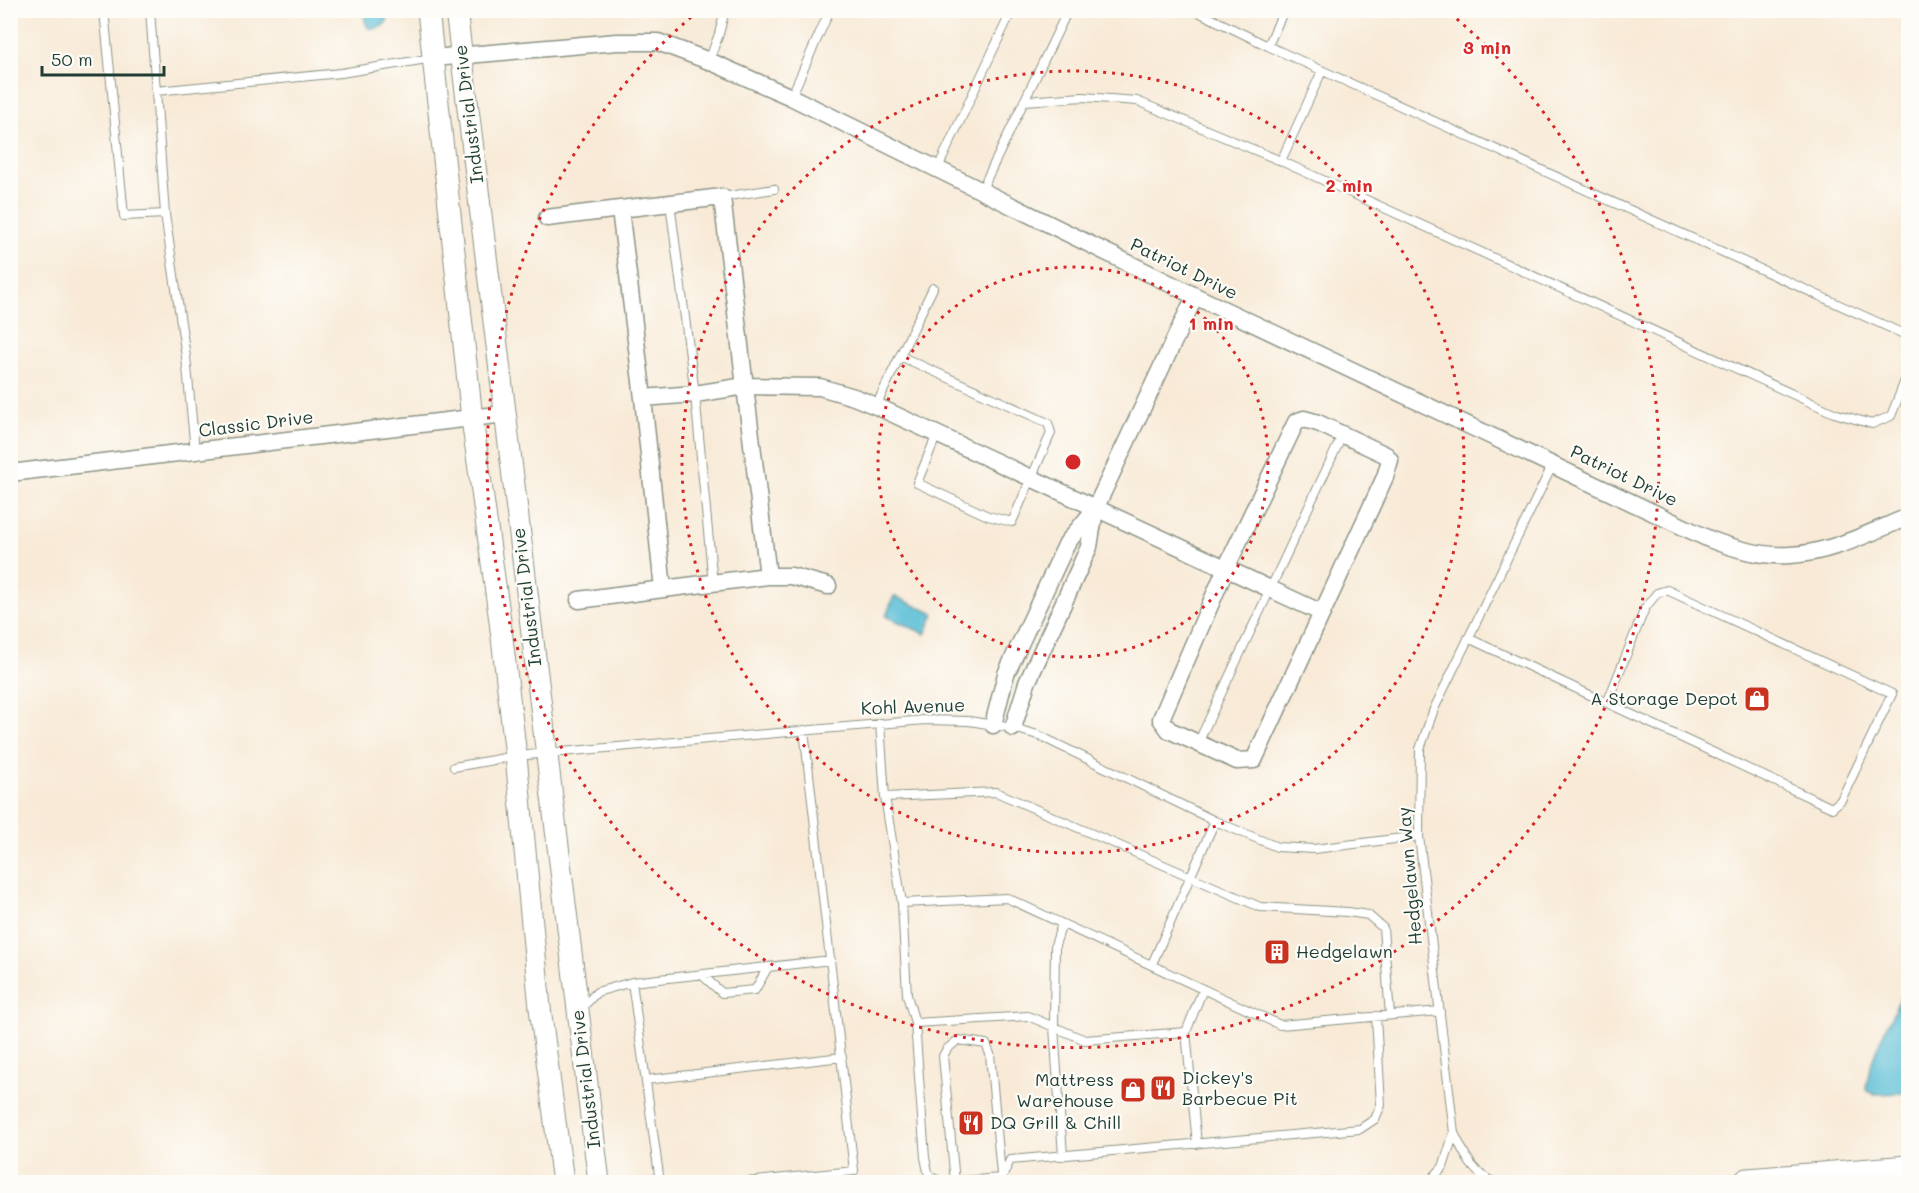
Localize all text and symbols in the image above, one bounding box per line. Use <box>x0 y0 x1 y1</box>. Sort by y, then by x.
text: 3 min <box>1463 35 1511 59</box>
scale bar <box>42 39 164 77</box>
street label: Industrial Drive <box>448 43 488 185</box>
text: 50 m <box>51 47 93 71</box>
text: 2 min <box>1325 173 1373 197</box>
street label: Patriot Drive <box>1127 232 1242 304</box>
text: 1 min <box>1188 311 1234 335</box>
street label: Classic Drive <box>197 404 315 442</box>
street label: Patriot Drive <box>1567 439 1682 511</box>
centre of rings <box>1063 452 1083 472</box>
street label: Industrial Drive <box>506 526 546 668</box>
shop icon: A Storage Depot <box>1742 684 1772 714</box>
place label: A Storage Depot <box>1590 686 1738 710</box>
street label: Kohl Avenue <box>860 692 966 720</box>
street label: Hedgelawn Way <box>1391 806 1427 946</box>
building icon: Hedgelawn <box>1262 937 1292 967</box>
place label: Hedgelawn <box>1296 939 1393 963</box>
street label: Industrial Drive <box>565 1008 605 1150</box>
place label: Dickey's Barbecue Pit <box>1182 1065 1298 1110</box>
place label: Mattress Warehouse <box>1016 1067 1114 1112</box>
restaurant icon: Dickey's Barbecue Pit <box>1148 1073 1178 1103</box>
shop icon: Mattress Warehouse <box>1118 1075 1148 1105</box>
restaurant icon: DQ Grill & Chill <box>956 1108 986 1138</box>
place label: DQ Grill & Chill <box>990 1110 1121 1134</box>

